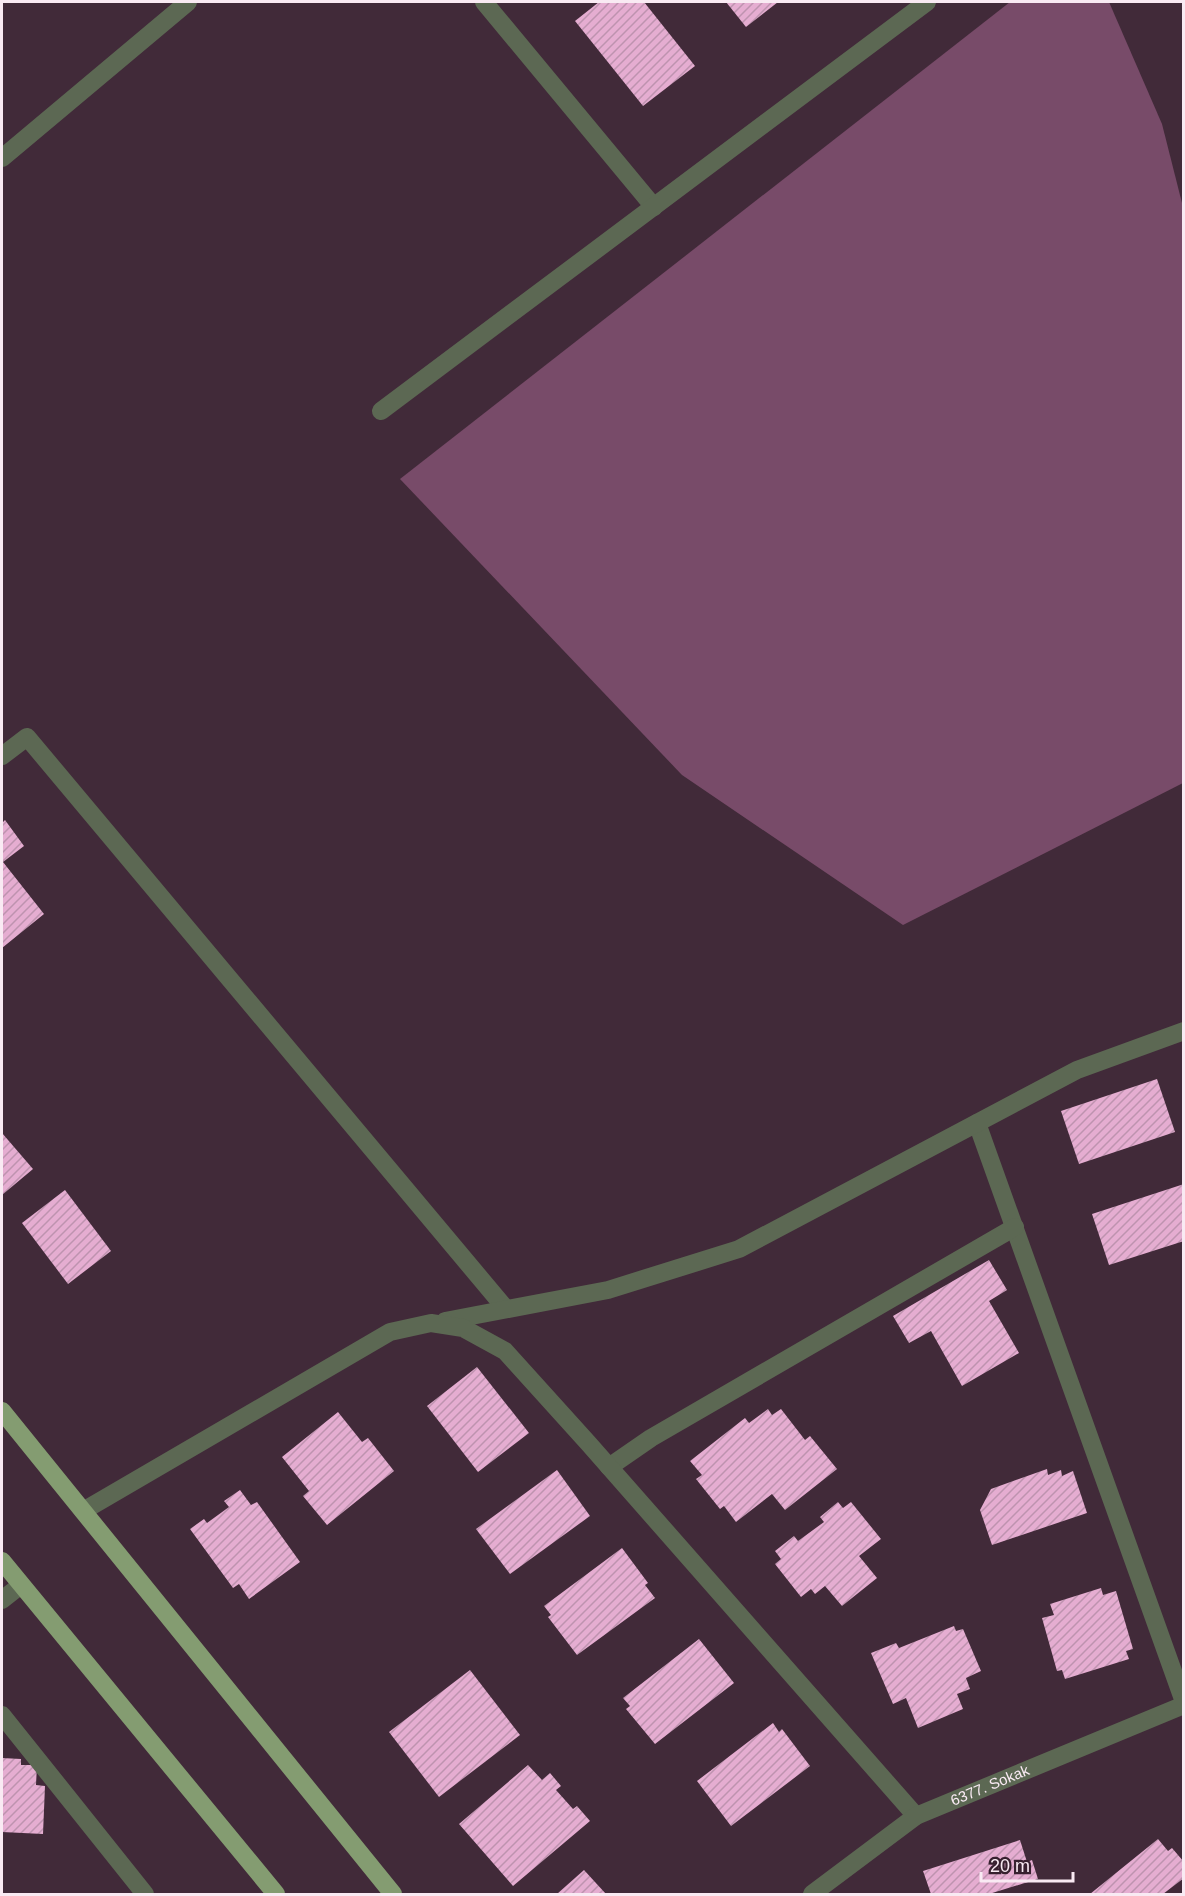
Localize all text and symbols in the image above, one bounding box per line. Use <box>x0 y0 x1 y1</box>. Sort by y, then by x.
street label: 6377. Sokak <box>948 1761 1032 1809</box>
scale bar <box>981 1845 1072 1883</box>
text: 20 m <box>990 1856 1030 1876</box>

